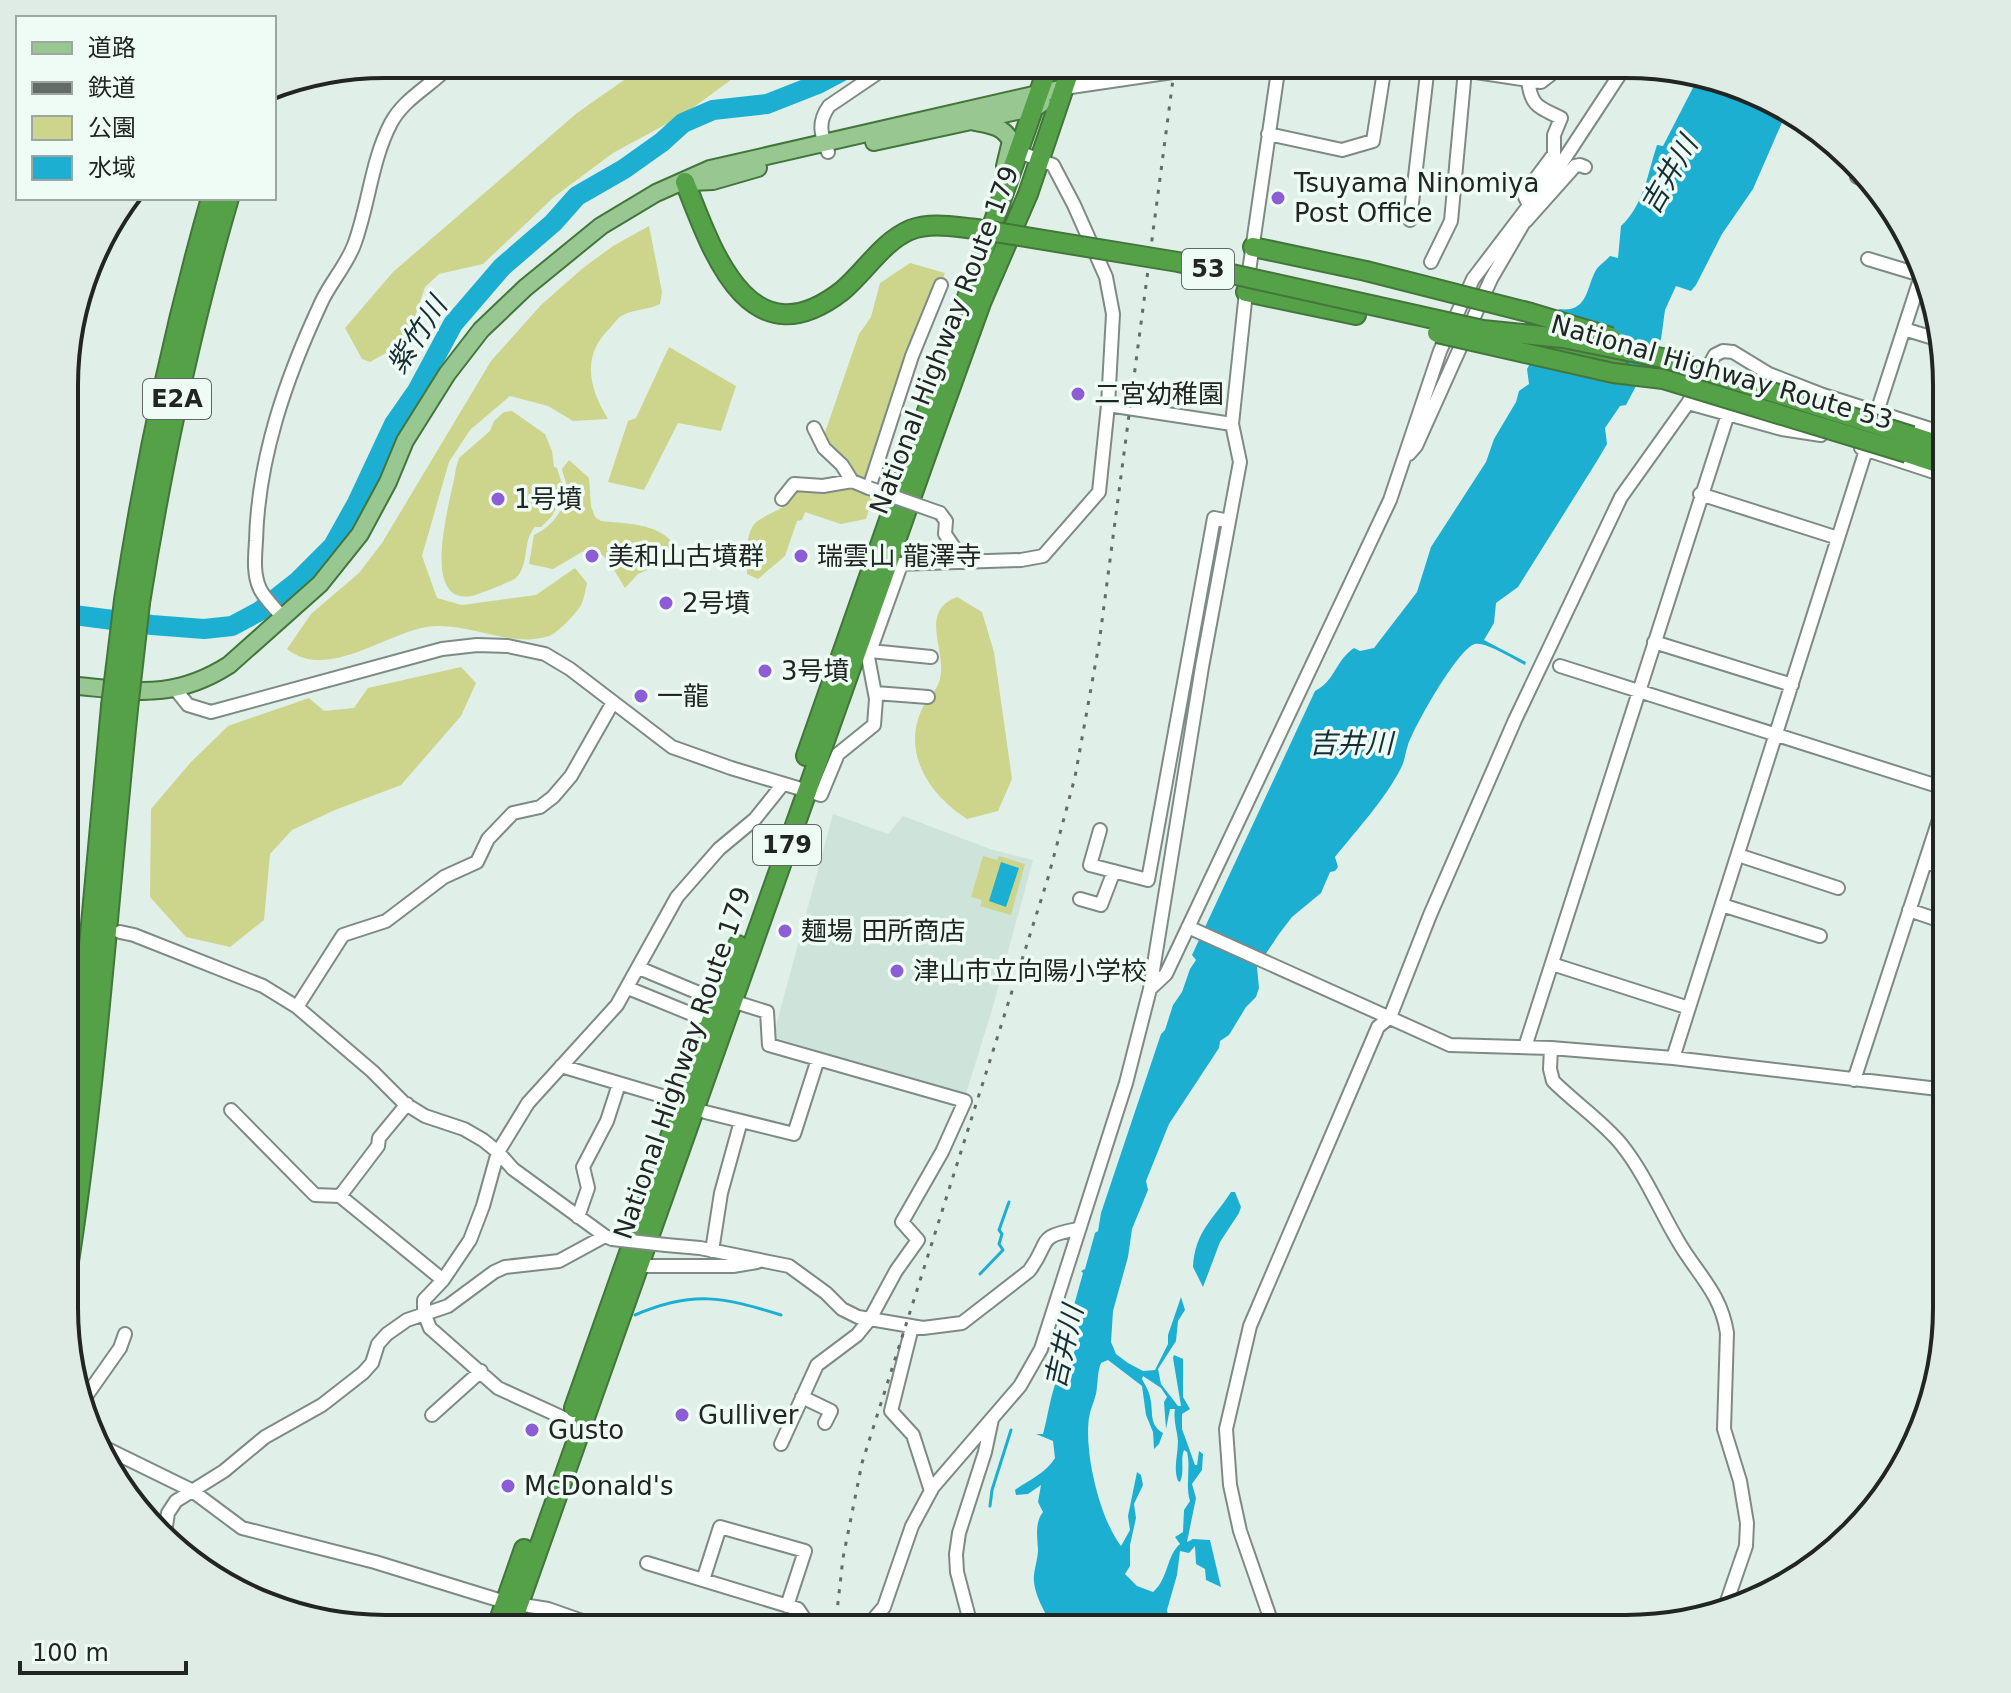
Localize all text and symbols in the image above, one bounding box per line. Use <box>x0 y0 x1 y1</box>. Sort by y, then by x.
legend <box>16 16 276 200</box>
text: 道路 <box>88 34 136 62</box>
text: 鉄道 <box>88 74 136 102</box>
text: 公園 <box>88 114 136 142</box>
water label: 吉井川 <box>1634 128 1706 220</box>
text: 水域 <box>88 154 136 182</box>
street label: National Highway Route 179 <box>864 162 1024 518</box>
place label: Tsuyama Ninomiya Post Office <box>1293 168 1539 228</box>
marker: Tsuyama Ninomiya Post Office <box>1269 189 1287 207</box>
road number: 53 <box>1182 249 1234 289</box>
water label: 紫竹川 <box>380 288 455 379</box>
street label: National Highway Route 53 <box>1548 309 1896 435</box>
road number: E2A <box>143 379 211 419</box>
place label: 二宮幼稚園 <box>1094 379 1224 409</box>
marker: 二宮幼稚園 <box>1069 385 1087 403</box>
place label: 1号墳 <box>514 484 583 514</box>
marker: 1号墳 <box>489 490 507 508</box>
place label: 美和山古墳群 <box>608 541 764 571</box>
place label: 瑞雲山 龍澤寺 <box>817 541 981 571</box>
marker: 美和山古墳群 <box>583 547 601 565</box>
marker: 瑞雲山 龍澤寺 <box>792 547 810 565</box>
place label: 2号墳 <box>682 588 751 618</box>
marker: 2号墳 <box>657 594 675 612</box>
place label: 3号墳 <box>781 656 850 686</box>
marker: 3号墳 <box>756 662 774 680</box>
place label: 一龍 <box>657 681 709 711</box>
marker: 一龍 <box>632 687 650 705</box>
water label: 吉井川 <box>1309 727 1396 760</box>
road number: 179 <box>753 825 821 865</box>
street label: National Highway Route 179 <box>607 883 757 1243</box>
place label: 麺場 田所商店 <box>801 916 965 946</box>
marker: 麺場 田所商店 <box>776 922 794 940</box>
place label: 津山市立向陽小学校 <box>913 956 1147 986</box>
marker: 津山市立向陽小学校 <box>888 962 906 980</box>
water label: 吉井川 <box>1038 1299 1090 1392</box>
place label: Gulliver <box>698 1400 799 1430</box>
marker: Gulliver <box>673 1406 691 1424</box>
place label: Gusto <box>548 1415 624 1445</box>
marker: Gusto <box>523 1421 541 1439</box>
place label: McDonald's <box>524 1471 674 1501</box>
marker: McDonald's <box>499 1477 517 1495</box>
scale bar <box>20 1625 186 1675</box>
text: 100 m <box>32 1639 109 1667</box>

